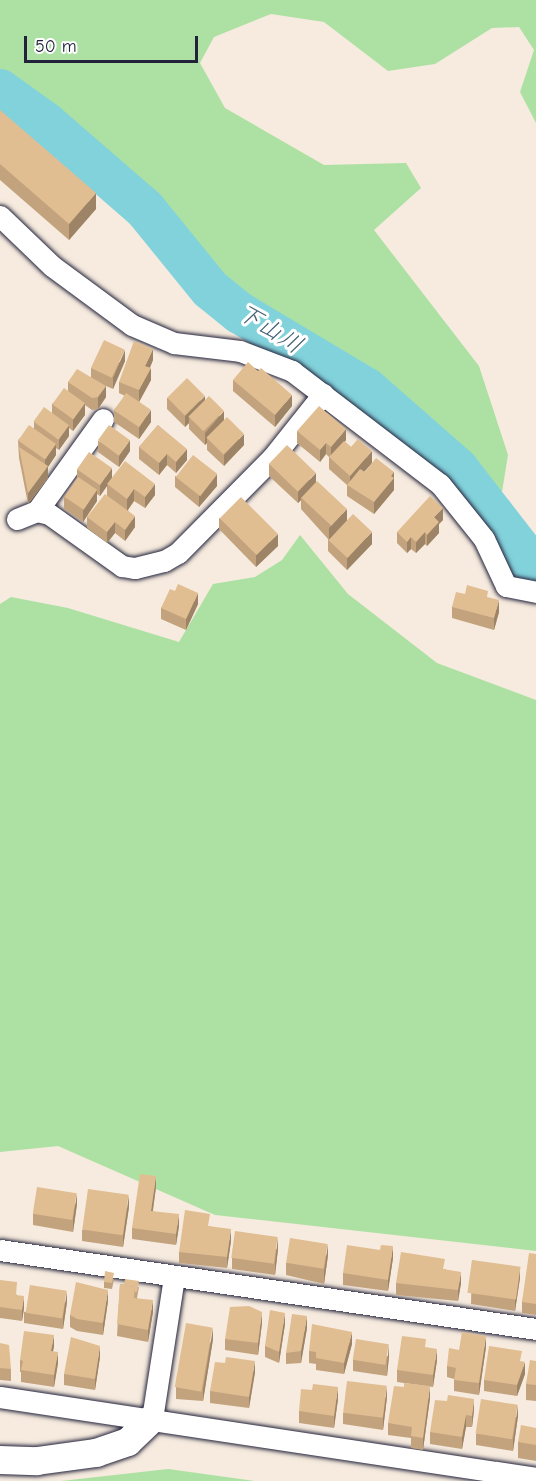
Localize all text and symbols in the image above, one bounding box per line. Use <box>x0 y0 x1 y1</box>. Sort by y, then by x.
scale bar <box>27 24 201 62</box>
text: 50 m <box>35 36 77 57</box>
water label: 下山川 <box>232 298 308 360</box>

